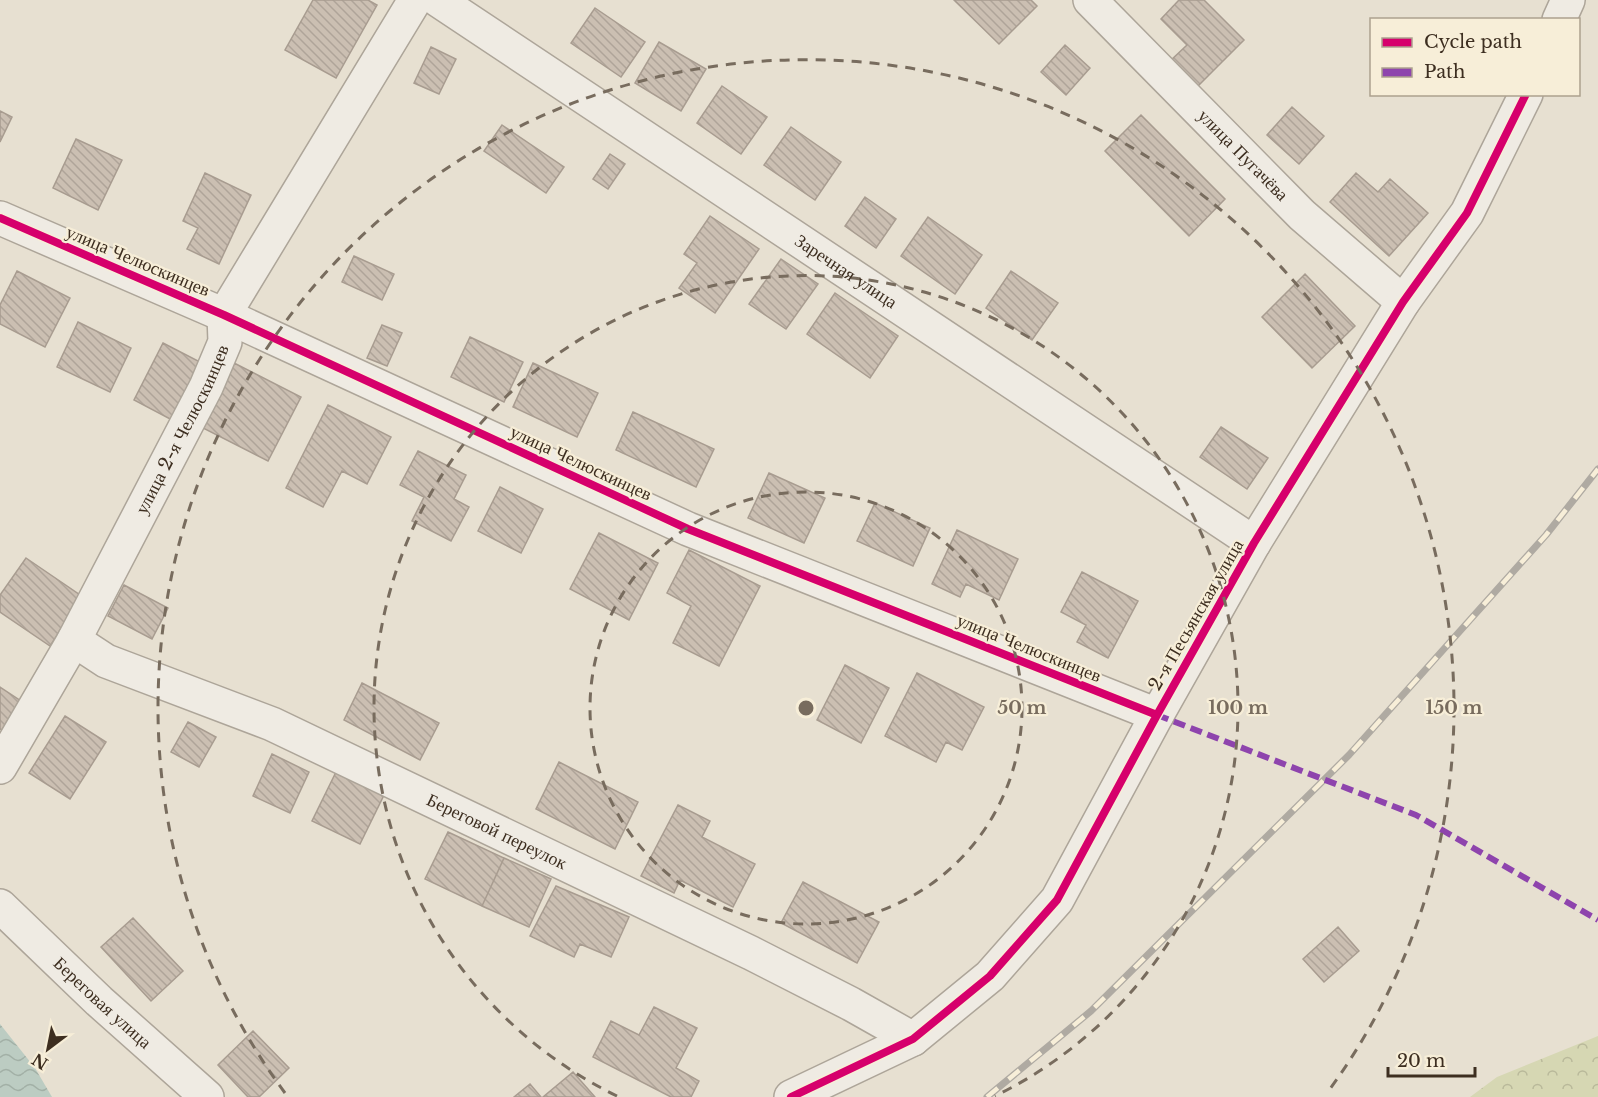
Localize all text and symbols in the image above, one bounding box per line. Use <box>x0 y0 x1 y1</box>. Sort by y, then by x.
legend <box>1370 18 1580 96</box>
text: Cycle path <box>1424 31 1522 53</box>
text: Path <box>1424 61 1465 83</box>
street label: улица Пугачёва <box>1193 105 1293 206</box>
street label: улица Челюскинцев <box>63 221 213 301</box>
street label: Заречная улица <box>791 230 901 313</box>
street label: улица 2-я Челюскинцев <box>131 341 234 518</box>
street label: улица Челюскинцев <box>507 421 655 505</box>
street label: 2-я Песьянская улица <box>1144 536 1248 694</box>
street label: улица Челюскинцев <box>954 609 1104 687</box>
text: 50 m <box>998 697 1047 719</box>
text: 100 m <box>1208 697 1268 719</box>
text: 150 m <box>1426 697 1483 719</box>
centre of rings <box>796 698 816 718</box>
street label: Береговой переулок <box>423 789 571 874</box>
street label: Береговая улица <box>49 952 156 1053</box>
north arrow <box>18 1019 78 1079</box>
scale bar <box>1388 1040 1475 1078</box>
text: N <box>28 1049 52 1074</box>
text: 20 m <box>1397 1050 1445 1072</box>

